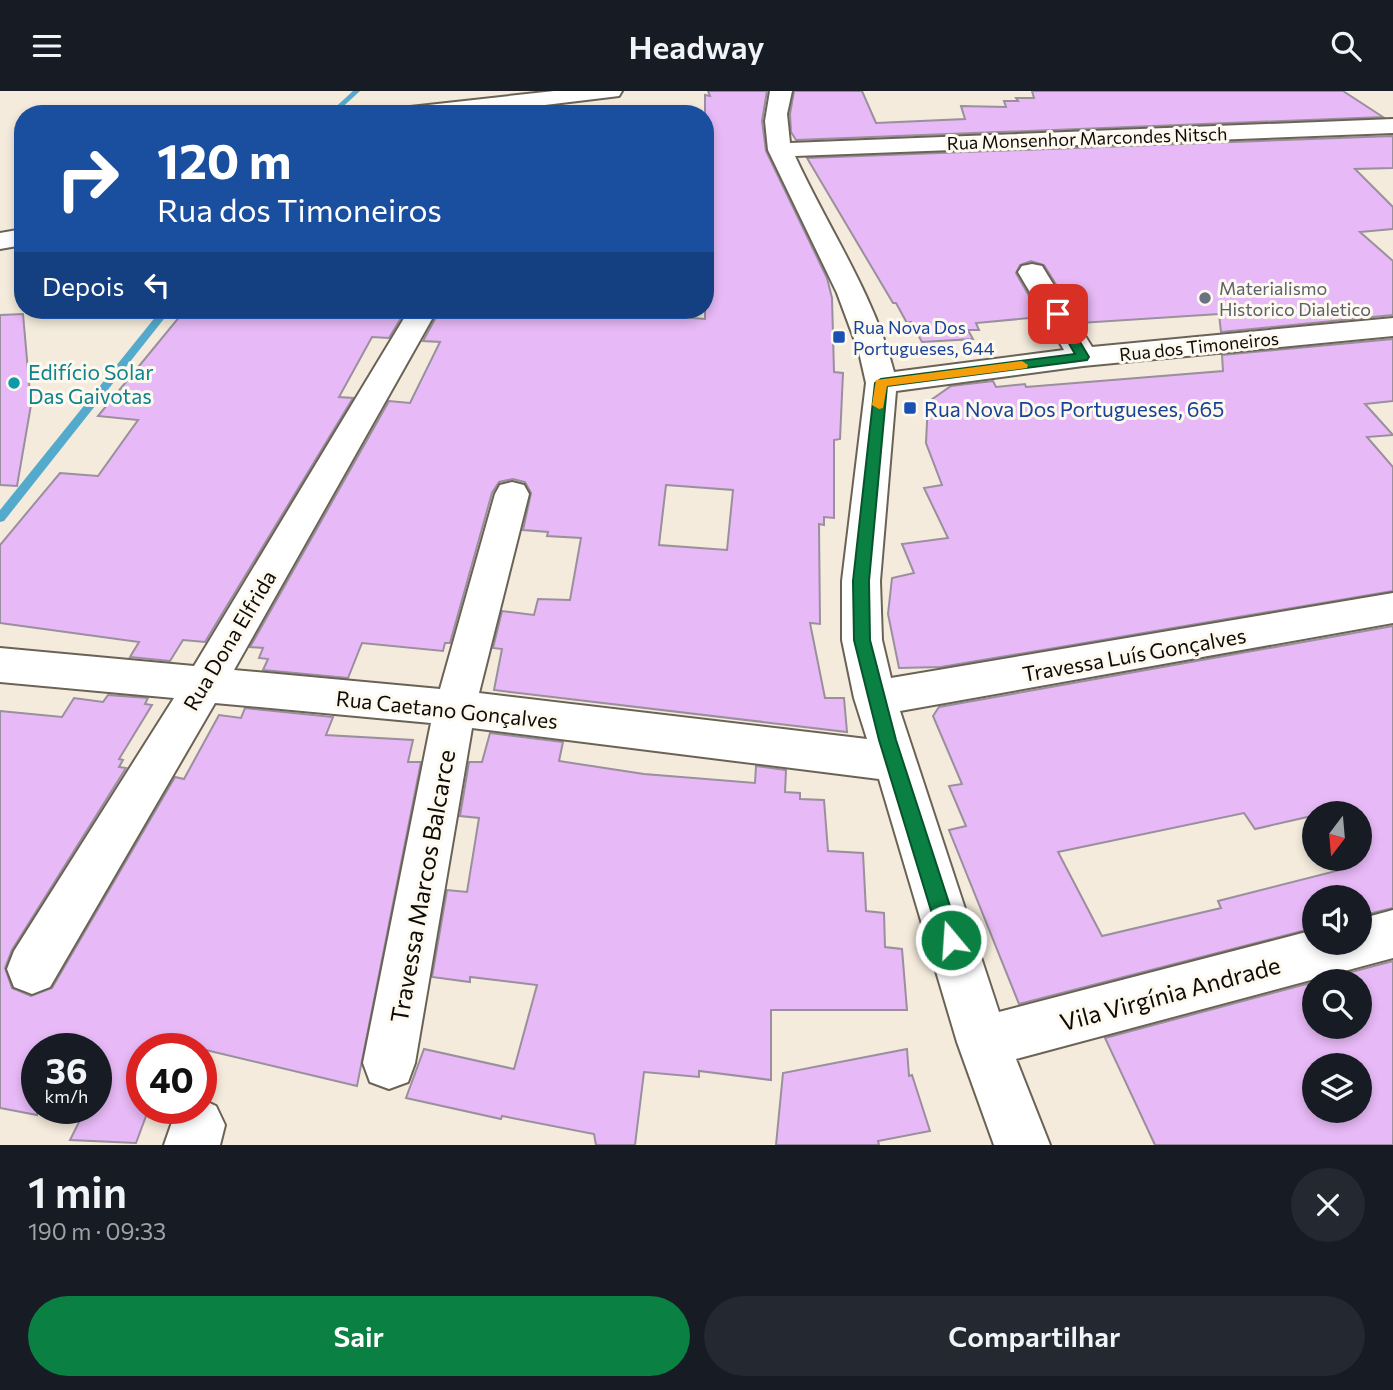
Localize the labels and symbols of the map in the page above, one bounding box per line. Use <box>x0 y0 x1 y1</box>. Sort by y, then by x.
street label: Rua Monsenhor Marcondes Nitsch <box>946 122 1228 154</box>
place label: Materialismo Historico Dialetico <box>1219 277 1371 320</box>
pin <box>1028 284 1088 344</box>
marker: Materialismo Historico Dialetico <box>1197 290 1213 306</box>
place label: Rua Nova Dos Portugueses, 644 <box>853 316 995 359</box>
street label: Rua dos Timoneiros <box>1118 327 1280 365</box>
marker: Rua Nova Dos Portugueses, 644 <box>831 329 847 345</box>
place label: Edifício Solar Das Gaivotas <box>28 359 154 408</box>
marker: Edifício Solar Das Gaivotas <box>6 375 22 391</box>
place label: Rua Nova Dos Portugueses, 665 <box>924 396 1224 421</box>
marker: Rua Nova Dos Portugueses, 665 <box>902 400 918 416</box>
street label: Rua Dona Elfrida <box>177 566 281 714</box>
street label: Travessa Luís Gonçalves <box>1020 622 1248 686</box>
street label: Rua Caetano Gonçalves <box>335 685 559 733</box>
street label: Travessa Marcos Balcarce <box>384 747 460 1025</box>
north arrow <box>1302 801 1372 871</box>
position arrow <box>914 903 988 977</box>
street label: Vila Virgínia Andrade <box>1057 950 1283 1036</box>
speed limit sign: 40 <box>126 1033 217 1124</box>

